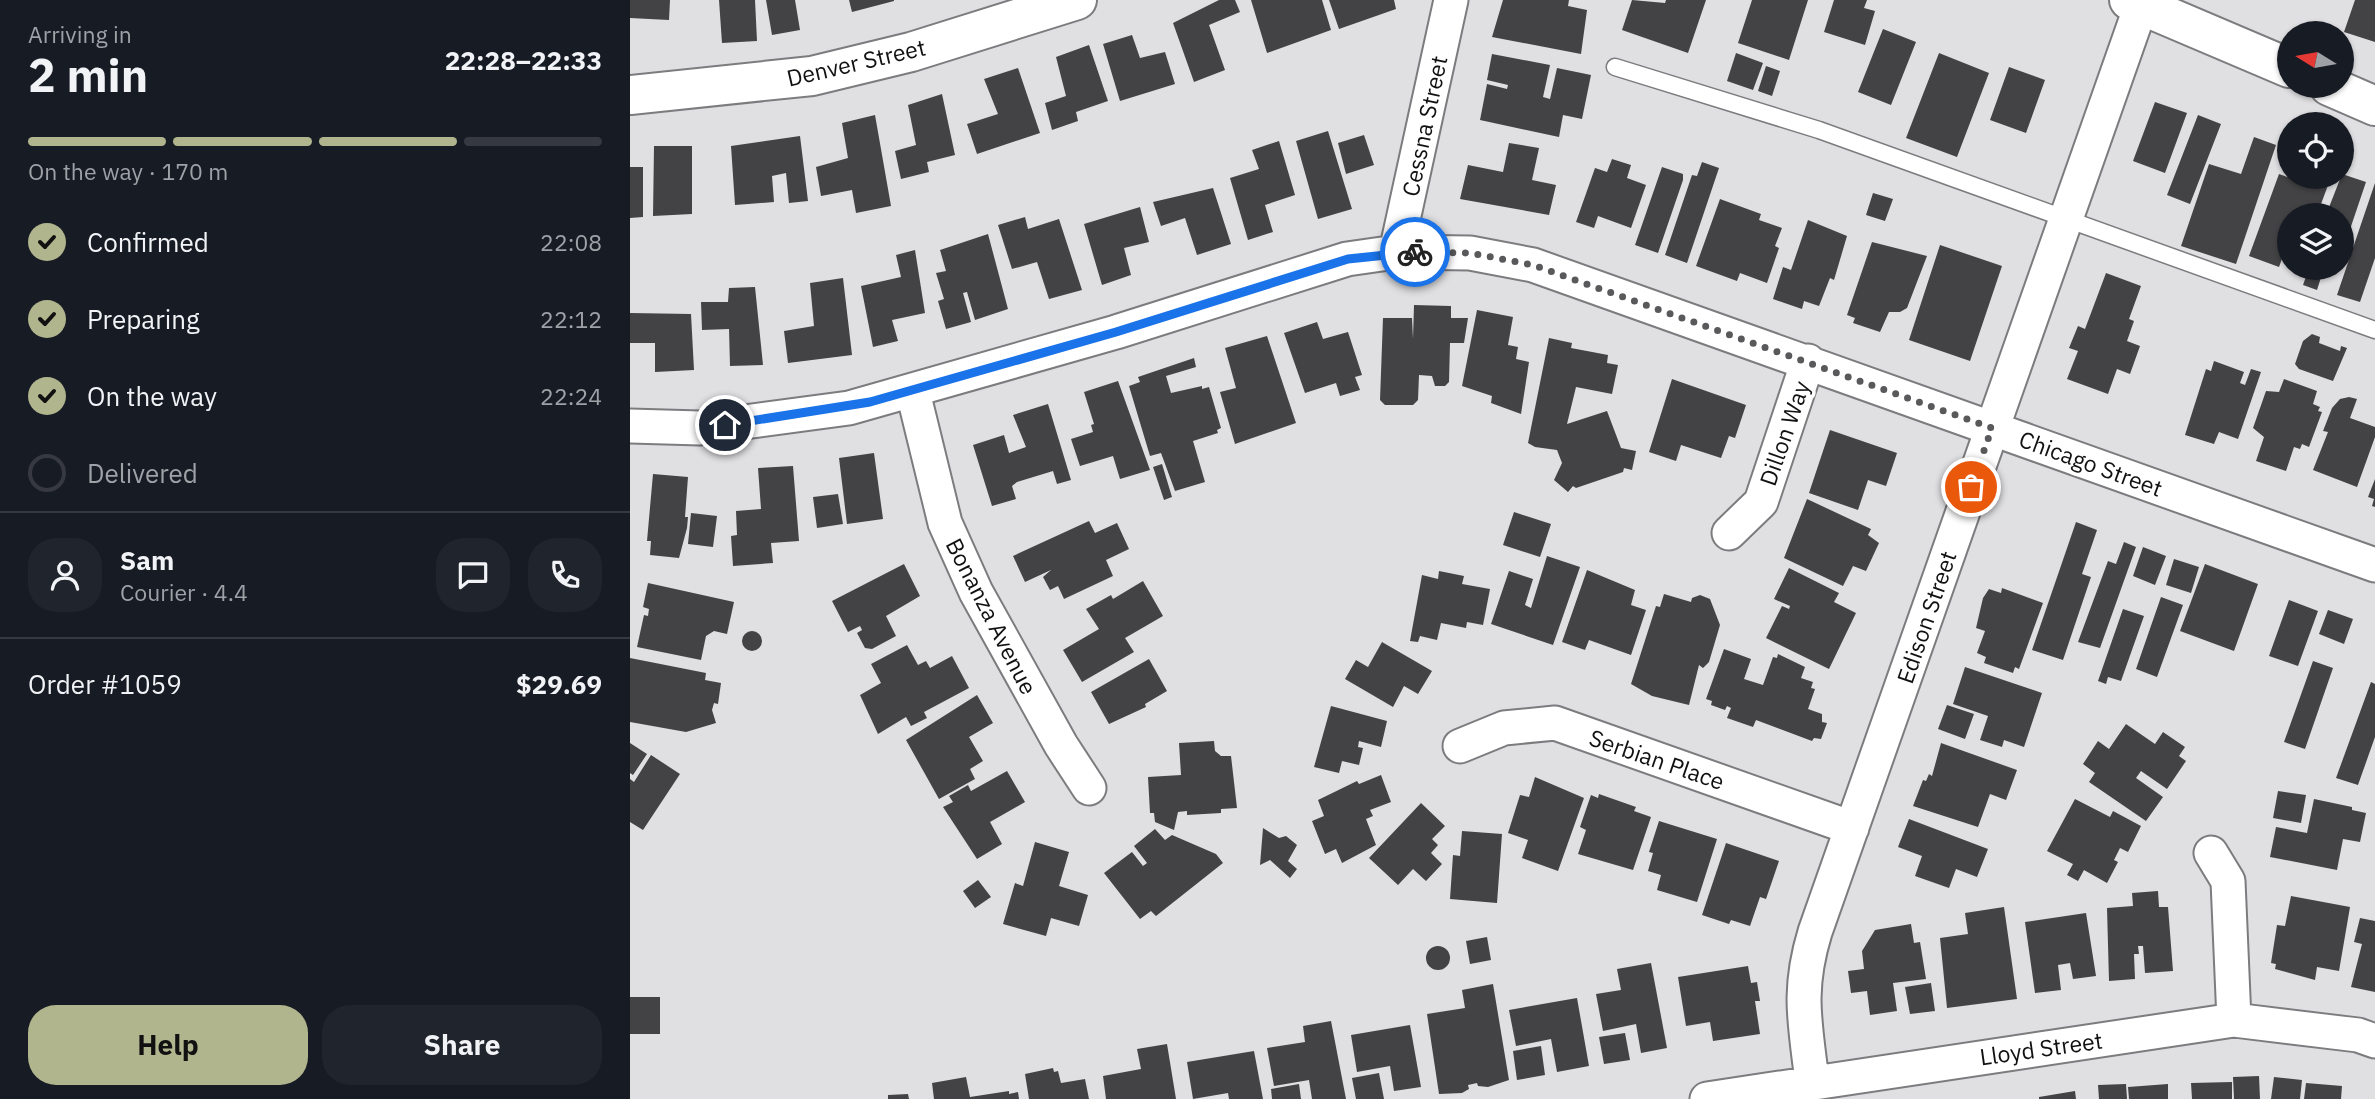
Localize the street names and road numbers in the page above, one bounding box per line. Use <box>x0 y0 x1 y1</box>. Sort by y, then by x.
street label: Denver Street <box>784 31 928 93</box>
street label: Cessna Street <box>1394 53 1454 199</box>
street label: Dillon Way <box>1752 376 1816 489</box>
street label: Chicago Street <box>2015 423 2167 503</box>
street label: Bonanza Avenue <box>940 533 1044 699</box>
street label: Edison Street <box>1889 547 1963 687</box>
street label: Serbian Place <box>1586 722 1728 796</box>
street label: Lloyd Street <box>1978 1025 2104 1071</box>

